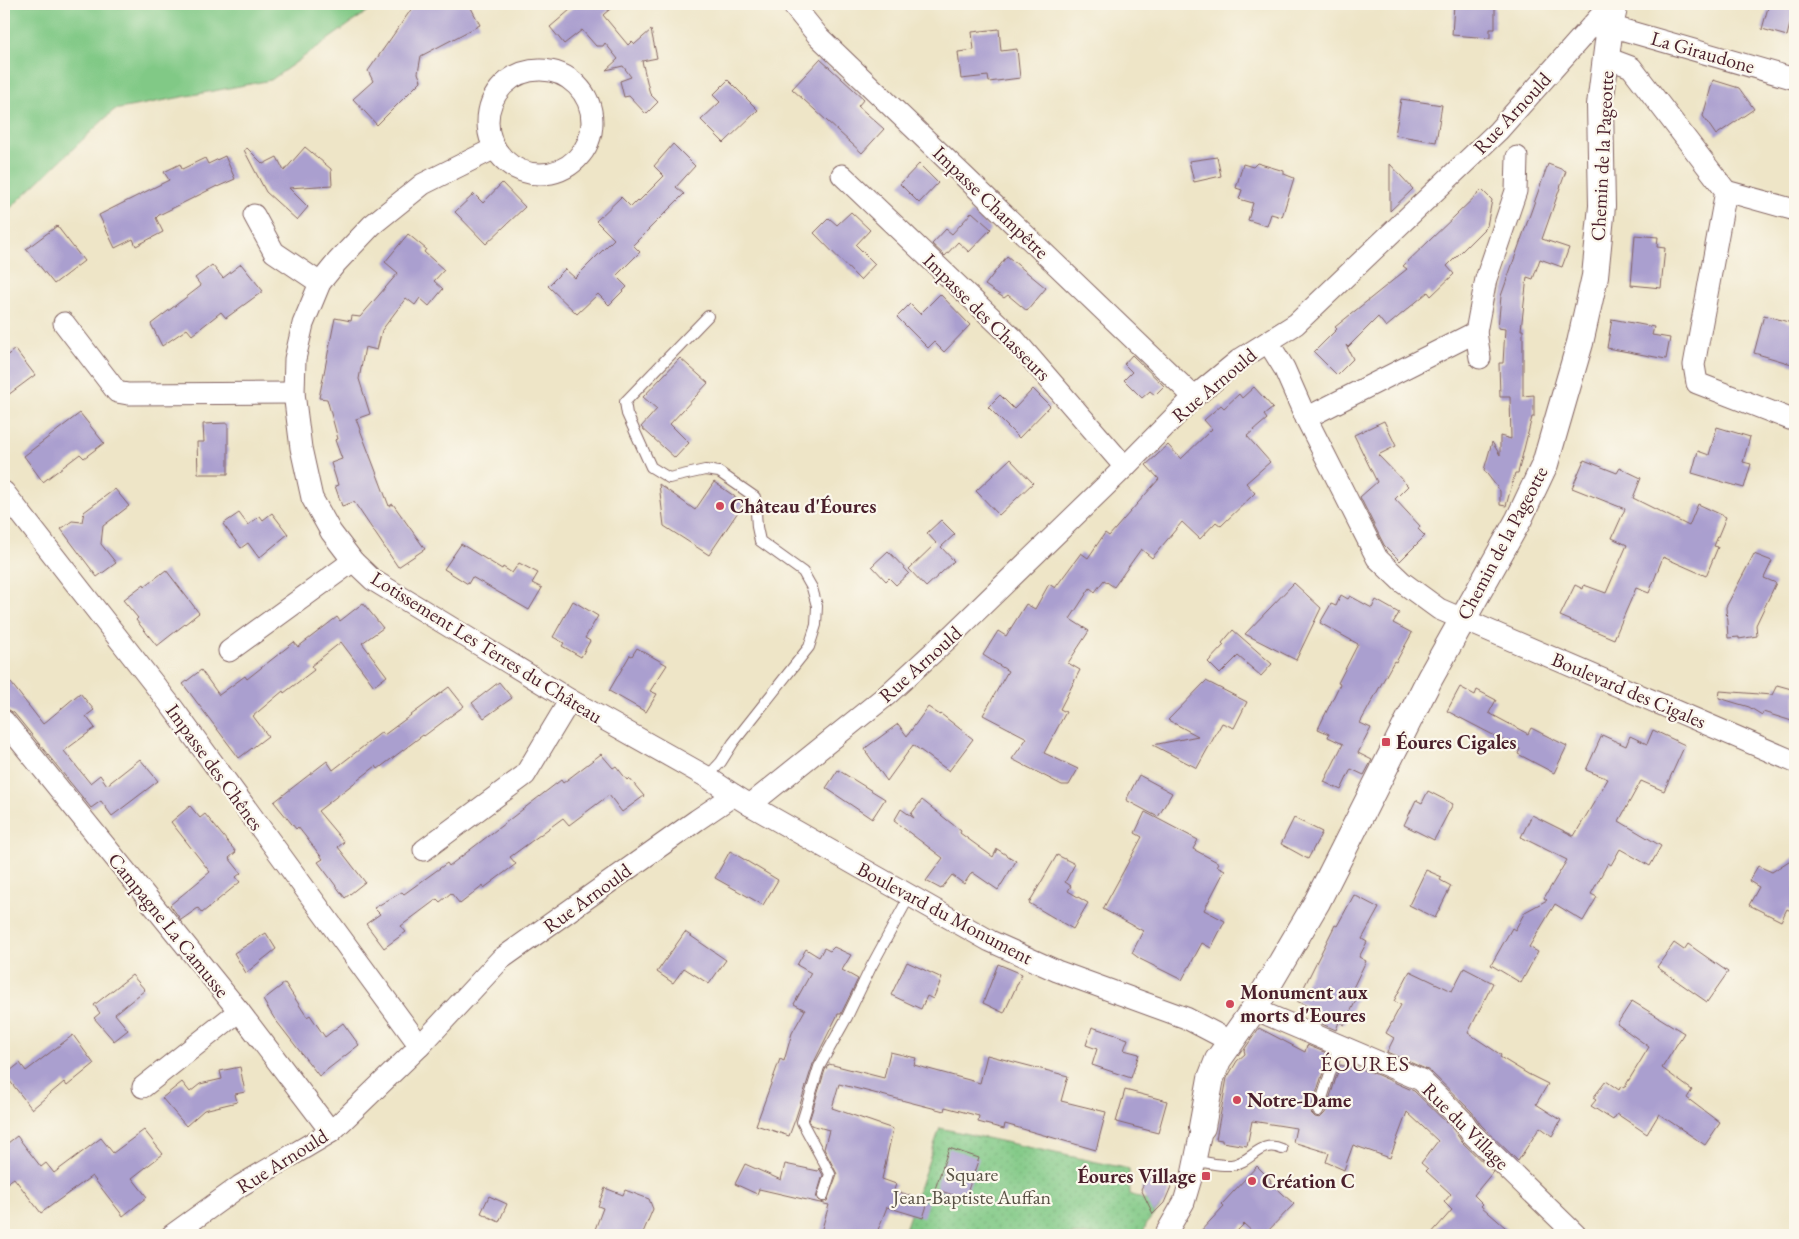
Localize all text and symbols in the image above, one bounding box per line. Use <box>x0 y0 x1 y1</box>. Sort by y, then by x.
street label: La Giraudone <box>1648 25 1758 79</box>
street label: Rue Arnould <box>1467 66 1557 160</box>
street label: Chemin de la Pageotte <box>1585 70 1619 242</box>
street label: Impasse Champêtre <box>927 140 1055 264</box>
street label: Impasse des Chasseurs <box>918 248 1056 386</box>
street label: Rue Arnould <box>1166 341 1262 428</box>
street label: Chemin de la Pageotte <box>1450 461 1554 624</box>
place label: Château d'Éoures <box>730 493 876 519</box>
marker: Château d'Éoures <box>714 500 726 512</box>
street label: Lotissement Les Terres du Château <box>366 565 608 729</box>
street label: Rue Arnould <box>873 619 968 708</box>
street label: Boulevard des Cigales <box>1548 646 1710 734</box>
street label: Impasse des Chênes <box>160 698 270 836</box>
place label: Éoures Cigales <box>1396 729 1517 755</box>
marker: Éoures Cigales <box>1380 736 1392 748</box>
street label: Campagne La Camusse <box>102 847 236 1003</box>
street label: Boulevard du Monument <box>853 856 1038 971</box>
street label: Rue Arnould <box>538 857 637 939</box>
place label: Monument aux morts d'Eoures <box>1240 979 1368 1028</box>
marker: Monument aux morts d'Eoures <box>1224 998 1236 1010</box>
district label: ÉOURES <box>1320 1049 1410 1078</box>
street label: Rue du Village <box>1417 1077 1515 1175</box>
place label: Notre-Dame <box>1247 1087 1351 1113</box>
marker: Notre-Dame <box>1231 1094 1243 1106</box>
street label: Rue Arnould <box>231 1122 333 1199</box>
park label: Square Jean-Baptiste Auffan <box>891 1161 1052 1210</box>
place label: Éoures Village <box>1077 1163 1196 1189</box>
place label: Création C <box>1262 1168 1355 1194</box>
marker: Éoures Village <box>1200 1170 1212 1182</box>
marker: Création C <box>1246 1175 1258 1187</box>

